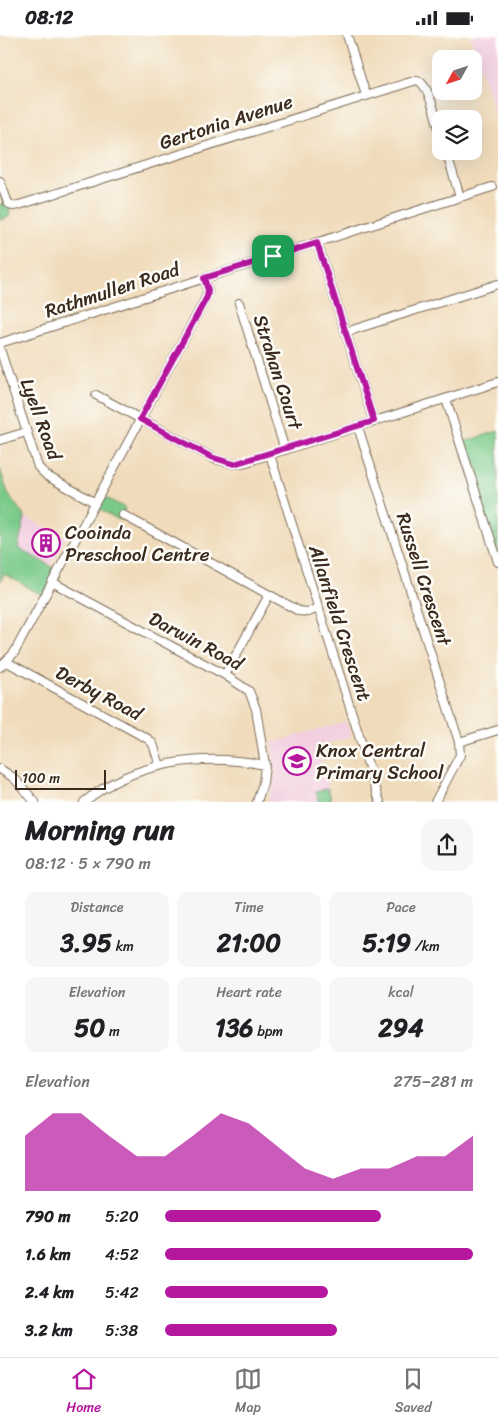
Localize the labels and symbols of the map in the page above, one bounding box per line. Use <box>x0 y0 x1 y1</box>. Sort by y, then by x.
north arrow <box>432 50 482 100</box>
street label: Gertonia Avenue <box>155 85 297 159</box>
pin <box>252 235 294 277</box>
street label: Rathmullen Road <box>40 252 186 327</box>
street label: Strahan Court <box>244 310 313 435</box>
street label: Lyell Road <box>11 373 72 466</box>
street label: Russell Crescent <box>387 508 462 651</box>
place label: Cooinda Preschool Centre <box>65 516 210 571</box>
building icon: Cooinda Preschool Centre <box>31 528 61 558</box>
street label: Allanfield Crescent <box>299 540 381 705</box>
street label: Darwin Road <box>143 602 251 681</box>
street label: Derby Road <box>50 656 150 731</box>
place label: Knox Central Primary School <box>316 734 444 789</box>
school or university icon: Knox Central Primary School <box>282 746 312 776</box>
scale bar <box>15 767 106 790</box>

